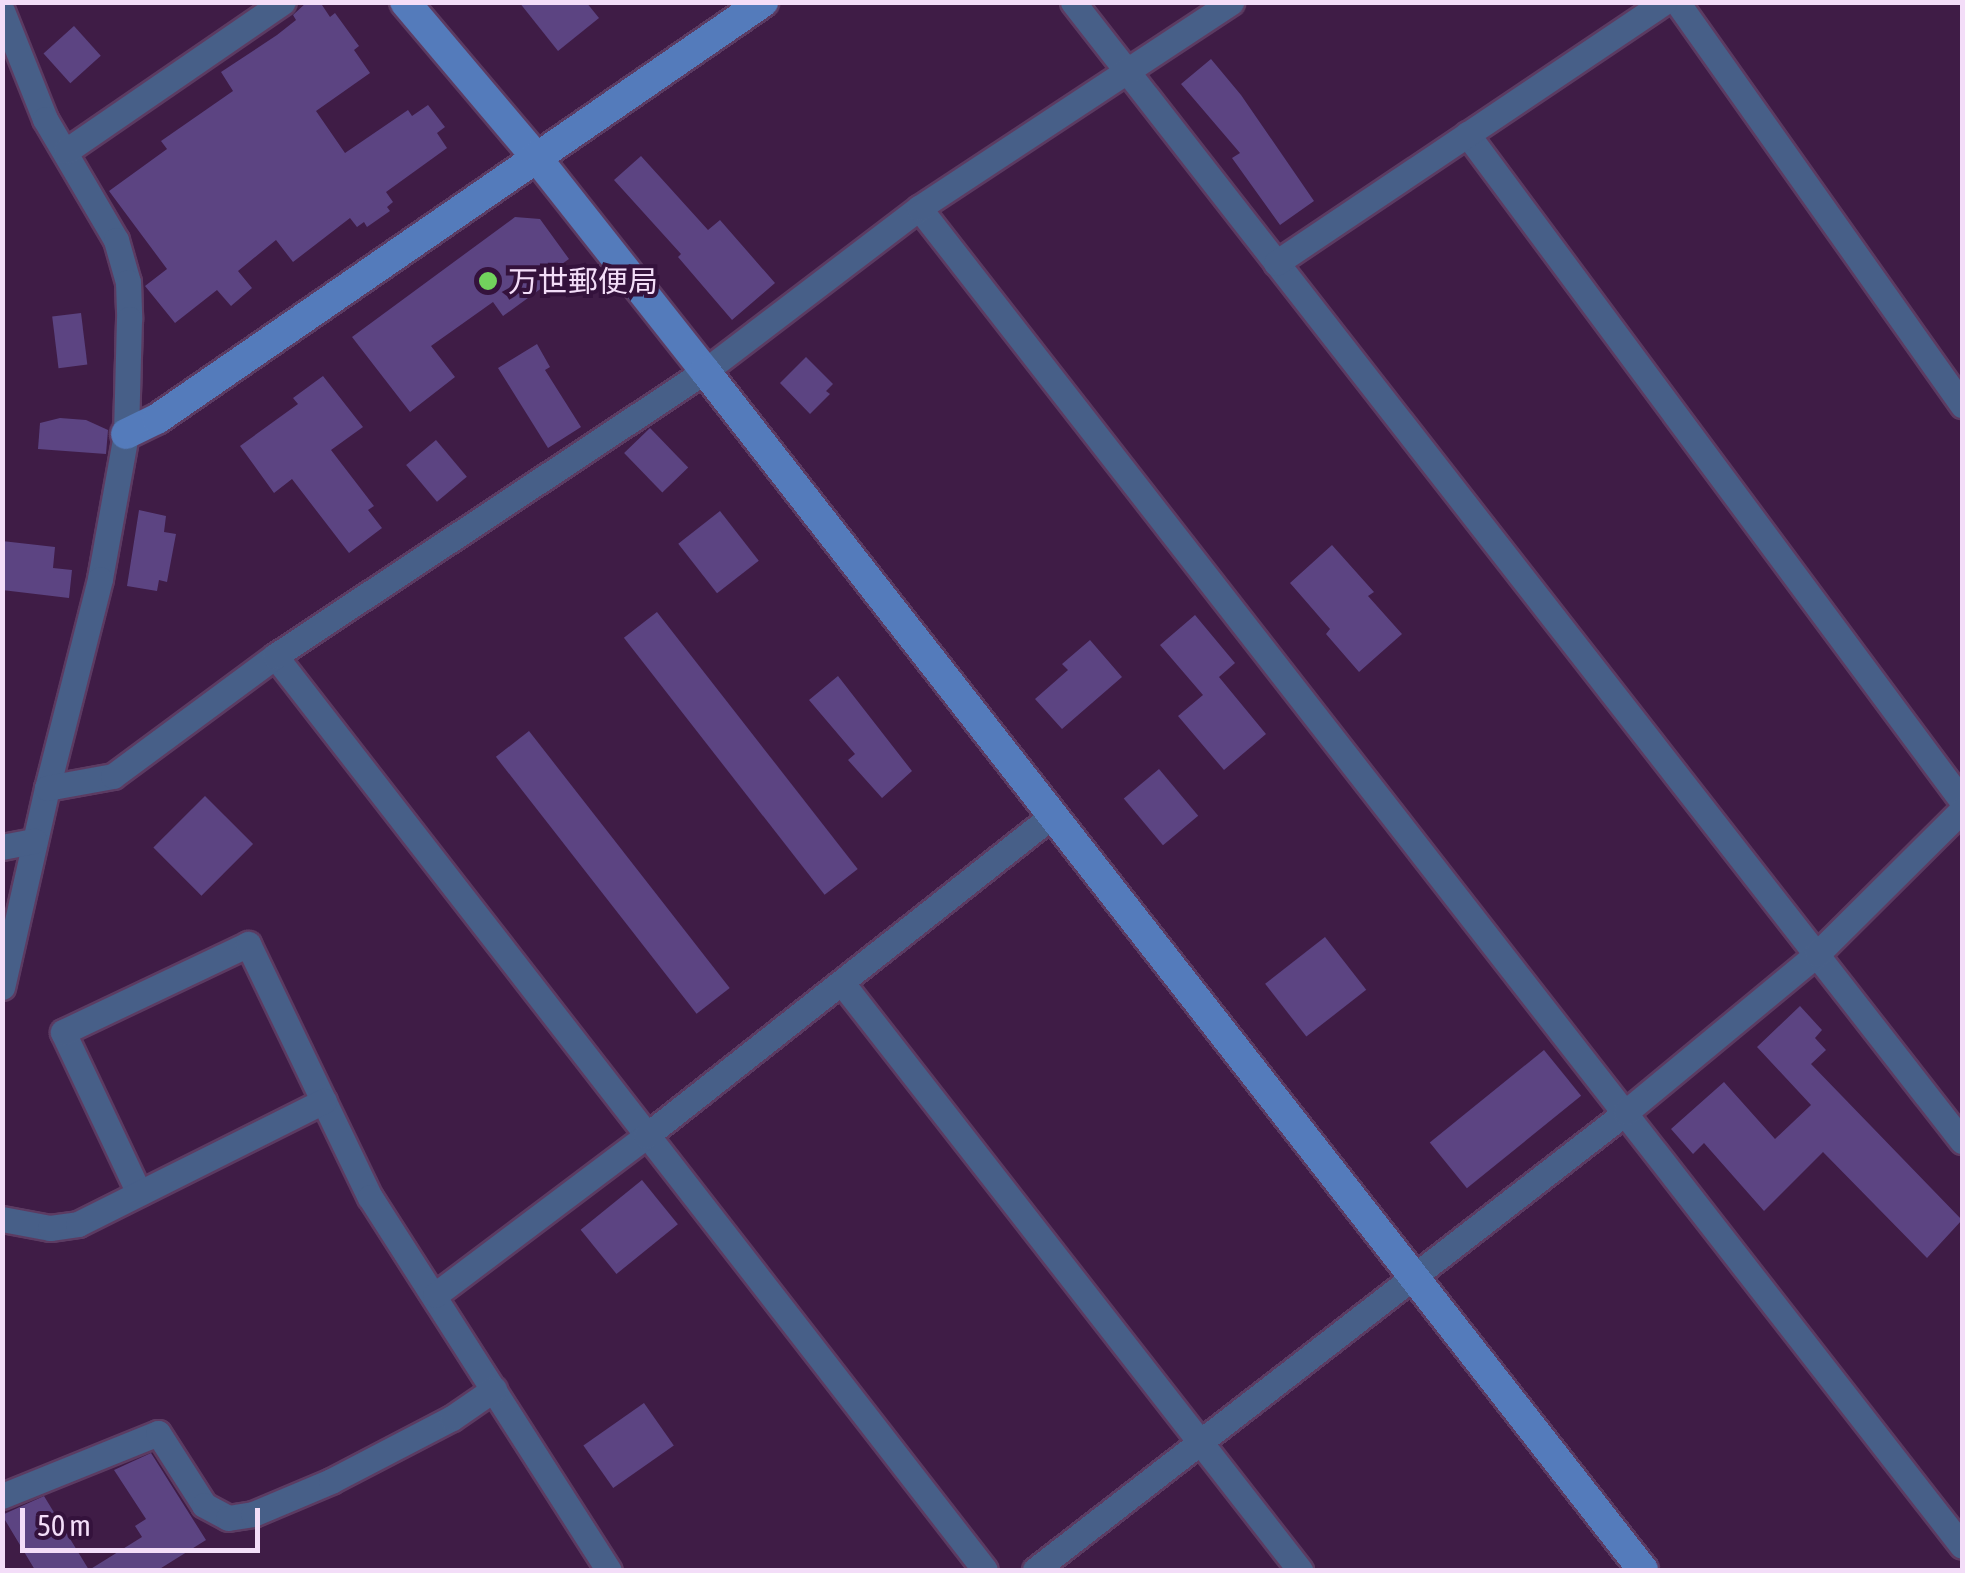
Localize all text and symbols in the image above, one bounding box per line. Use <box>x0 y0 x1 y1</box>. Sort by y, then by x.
place label: 万世郵便局 <box>508 263 658 299</box>
marker: 万世郵便局 <box>477 270 499 292</box>
scale bar <box>25 1488 265 1550</box>
text: 50 m <box>37 1508 91 1542</box>

